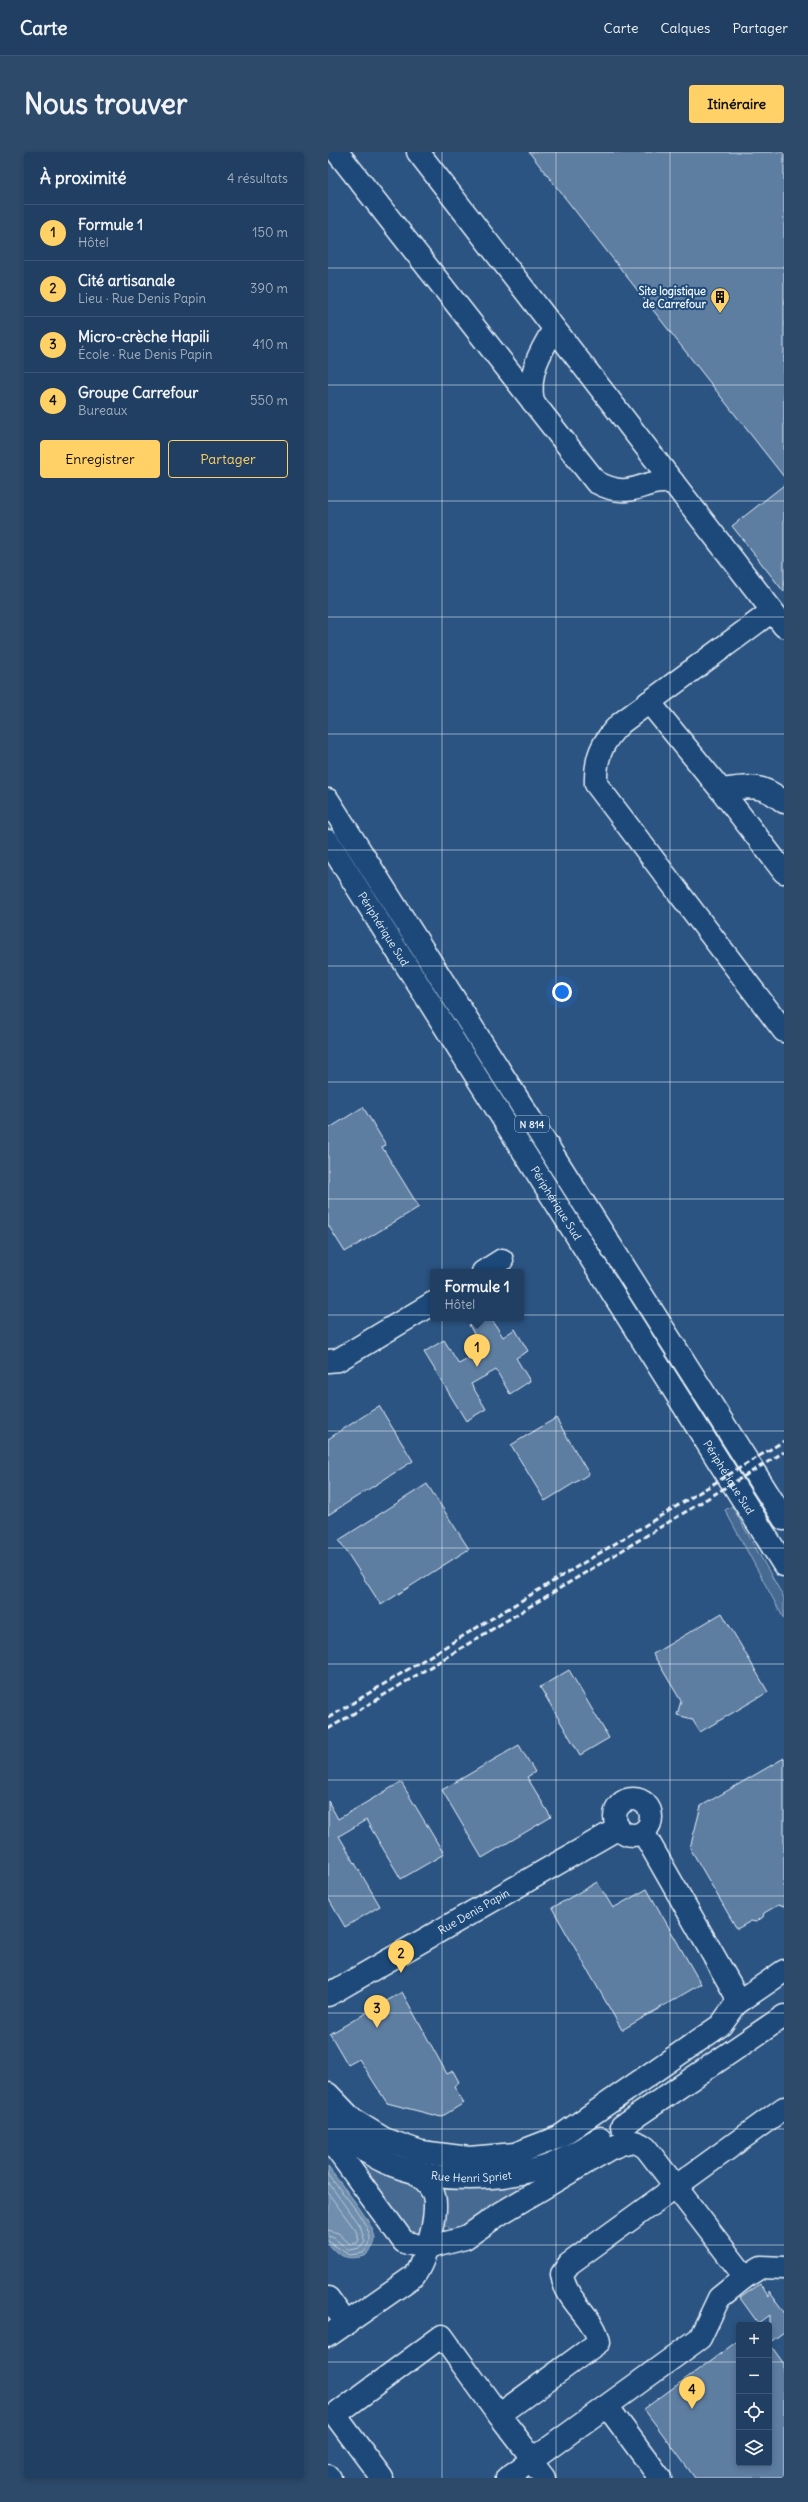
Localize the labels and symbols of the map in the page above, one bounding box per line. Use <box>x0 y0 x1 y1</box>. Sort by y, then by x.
place label: Site logistique de Carrefour <box>638 284 707 311</box>
building icon: Site logistique de Carrefour <box>709 286 731 314</box>
street label: Périphérique Sud <box>355 889 412 969</box>
your location <box>552 982 572 1002</box>
road number: N 814 <box>515 1116 549 1132</box>
street label: Périphérique Sud <box>528 1164 585 1243</box>
pin: 1 <box>464 1334 490 1367</box>
street label: Périphérique Sud <box>700 1438 758 1517</box>
street label: Rue Denis Papin <box>436 1885 512 1937</box>
pin: 2 <box>388 1940 414 1973</box>
pin: 3 <box>364 1995 390 2028</box>
street label: Rue Henri Spriet <box>430 2168 513 2185</box>
pin: 4 <box>679 2376 705 2409</box>

